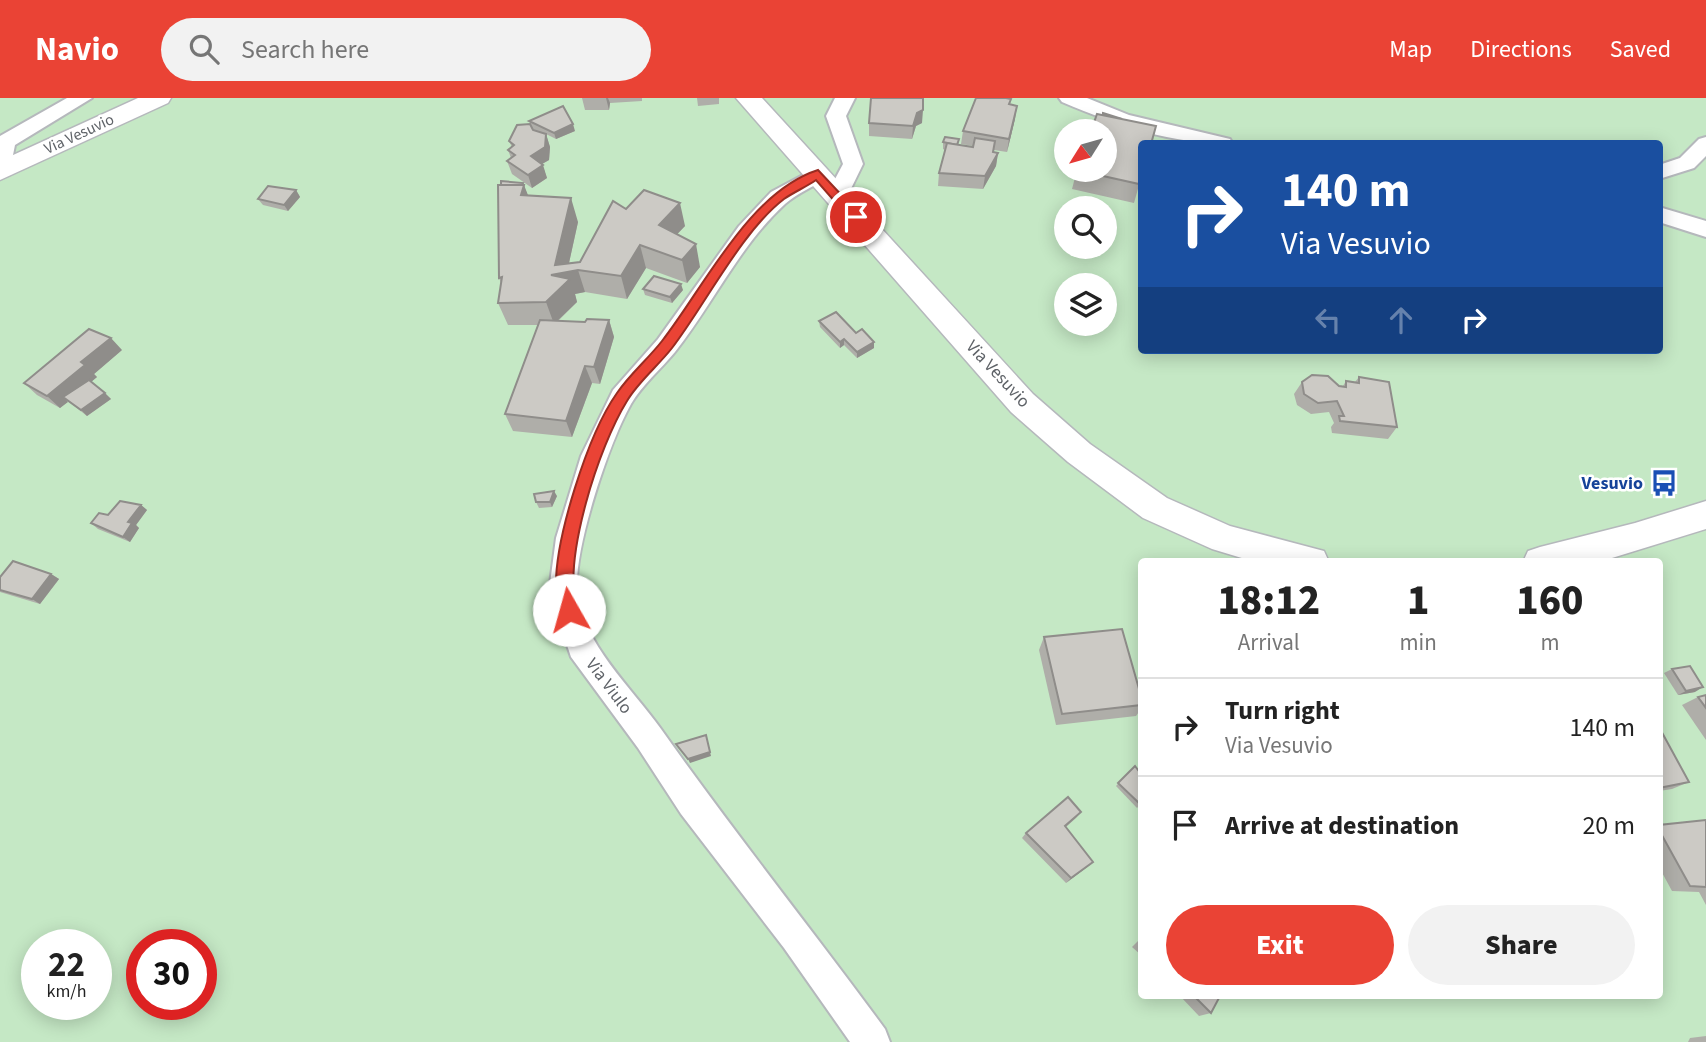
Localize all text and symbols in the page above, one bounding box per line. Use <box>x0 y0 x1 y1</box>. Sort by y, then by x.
search box <box>161 18 651 81</box>
text: Navio <box>35 26 119 73</box>
icon: search <box>185 30 223 68</box>
text: Search here <box>241 31 369 68</box>
text: Map <box>1389 32 1432 67</box>
text: Directions <box>1470 32 1572 67</box>
text: Saved <box>1610 32 1671 67</box>
street label: Via Vesuvio <box>40 108 118 160</box>
north arrow <box>1054 119 1116 182</box>
map controls <box>1054 119 1117 336</box>
text: 140 m <box>1281 156 1410 226</box>
icon: right <box>1166 168 1257 259</box>
pin <box>826 187 886 247</box>
button: search <box>1054 196 1117 259</box>
icon: arrive <box>837 198 875 236</box>
text: Via Vesuvio <box>1281 221 1431 267</box>
button: layers <box>1054 273 1117 336</box>
icon: left <box>1309 301 1347 339</box>
icon: ahead <box>1382 301 1420 339</box>
icon: right <box>1455 301 1493 339</box>
street label: Via Vesuvio <box>960 335 1036 413</box>
bus stop icon: Vesuvio <box>1649 468 1679 498</box>
place label: Vesuvio <box>1580 471 1643 496</box>
text: 18:12 <box>1217 571 1320 631</box>
text: 1 <box>1407 571 1429 631</box>
text: 160 <box>1516 571 1584 631</box>
position arrow <box>532 573 606 647</box>
text: Arrival <box>1238 626 1300 659</box>
text: min <box>1400 626 1437 659</box>
text: m <box>1540 626 1559 659</box>
street label: Via Viulo <box>580 653 638 719</box>
text: Turn right <box>1225 692 1340 729</box>
icon: right <box>1166 708 1204 746</box>
text: 140 m <box>1569 709 1635 746</box>
text: Via Vesuvio <box>1225 729 1333 762</box>
icon: arrive <box>1166 806 1204 844</box>
text: Arrive at destination <box>1225 807 1459 844</box>
text: 20 m <box>1582 807 1635 844</box>
button: Exit <box>1166 905 1394 985</box>
button: Share <box>1408 905 1635 985</box>
speed limit sign: 30 <box>126 929 217 1020</box>
text: 22 <box>48 940 85 990</box>
text: km/h <box>47 979 86 1004</box>

